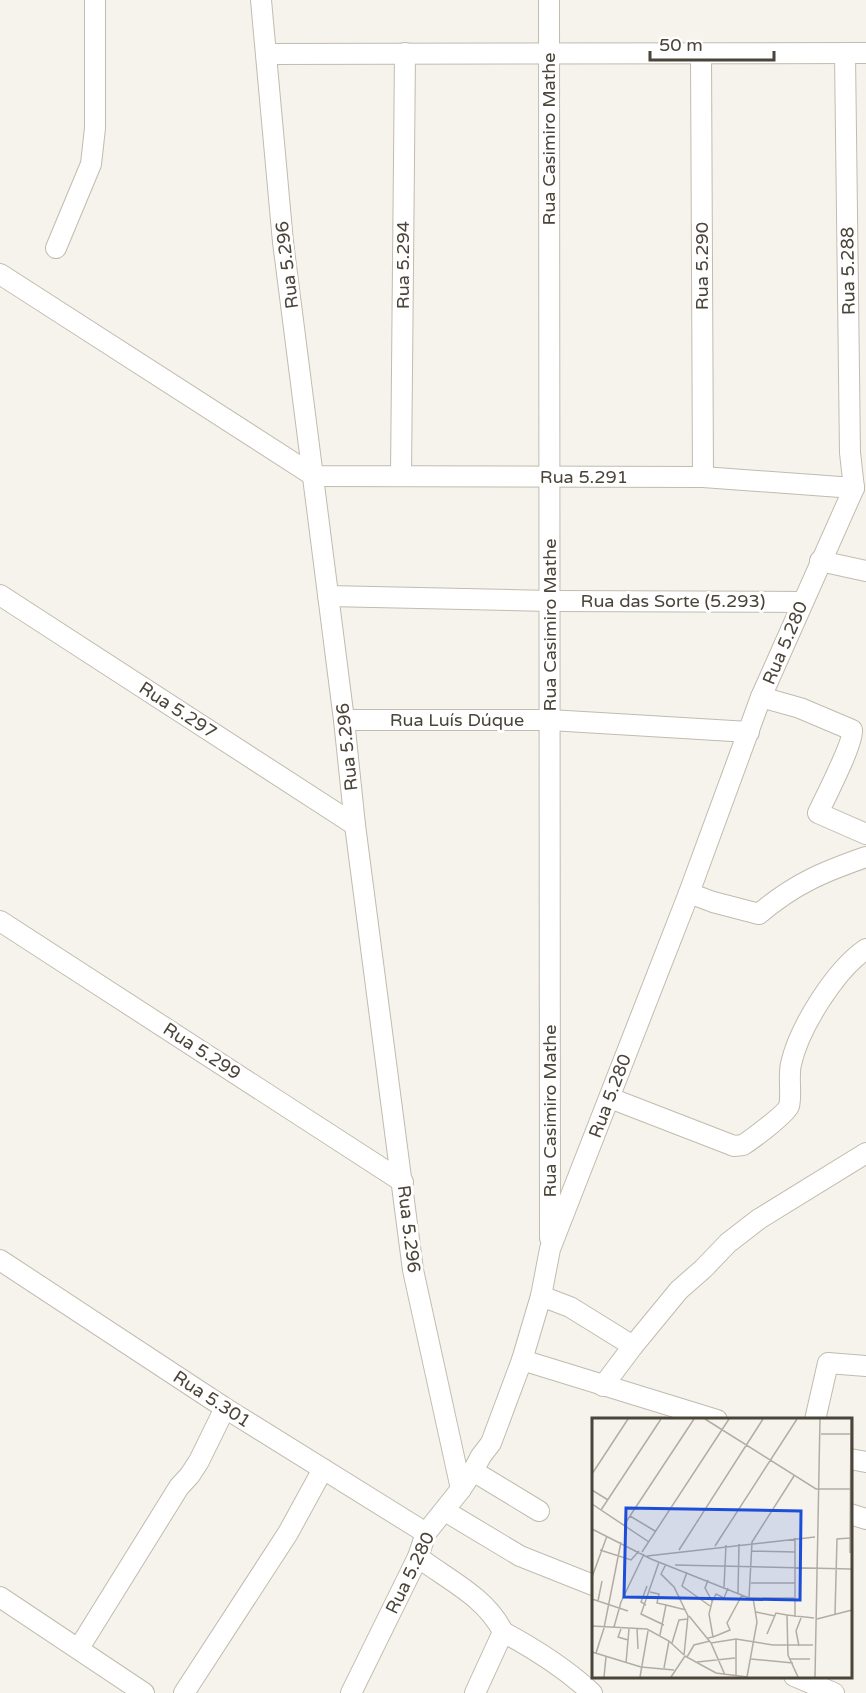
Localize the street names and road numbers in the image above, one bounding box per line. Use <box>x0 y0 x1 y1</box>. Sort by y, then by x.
street label: Rua Casimiro Mathe <box>538 53 560 225</box>
street label: Rua 5.296 <box>271 220 303 310</box>
street label: Rua 5.294 <box>392 221 414 309</box>
street label: Rua 5.290 <box>691 222 713 310</box>
street label: Rua 5.288 <box>836 227 860 315</box>
street label: Rua 5.291 <box>540 466 628 488</box>
street label: Rua Casimiro Mathe <box>539 539 561 711</box>
street label: Rua das Sorte (5.293) <box>581 590 765 612</box>
street label: Rua 5.280 <box>758 598 812 688</box>
street label: Rua 5.297 <box>135 677 221 743</box>
street label: Rua 5.296 <box>331 702 363 792</box>
street label: Rua Luís Dúque <box>390 709 524 731</box>
street label: Rua 5.299 <box>159 1018 245 1084</box>
street label: Rua Casimiro Mathe <box>539 1025 561 1197</box>
street label: Rua 5.280 <box>584 1051 636 1141</box>
street label: Rua 5.296 <box>393 1184 425 1274</box>
street label: Rua 5.301 <box>169 1366 255 1432</box>
street label: Rua 5.280 <box>381 1528 439 1618</box>

